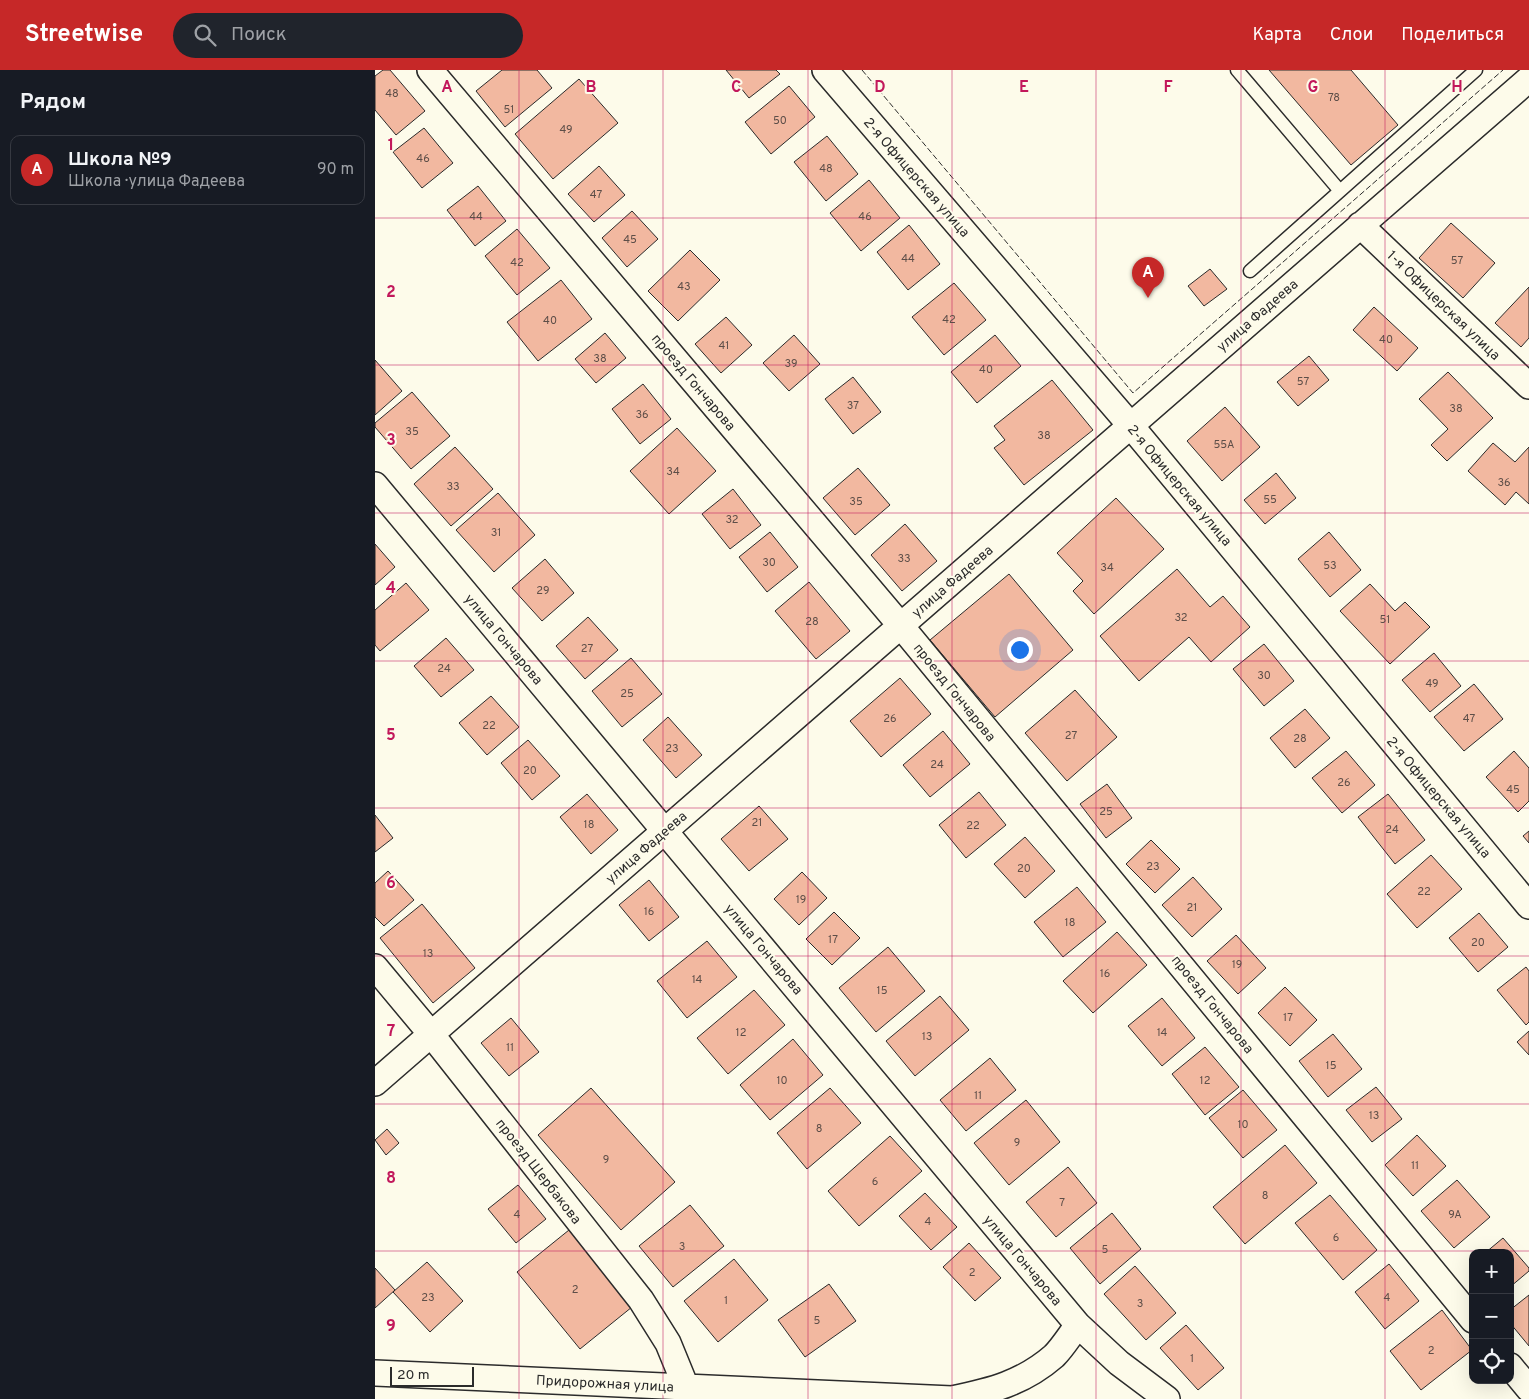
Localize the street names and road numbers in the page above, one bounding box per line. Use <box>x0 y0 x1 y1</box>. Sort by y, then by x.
street label: 2-я Офицерская улица <box>859 115 973 241</box>
street label: 1-я Офицерская улица <box>1383 248 1503 364</box>
street label: улица Фадеева <box>1214 276 1302 356</box>
street label: проезд Гончарова <box>647 331 738 435</box>
street label: 2-я Офицерская улица <box>1123 422 1235 550</box>
street label: улица Фадеева <box>909 542 997 622</box>
street label: улица Гончарова <box>460 591 546 689</box>
street label: проезд Гончарова <box>909 640 999 746</box>
street label: 2-я Офицерская улица <box>1382 734 1494 862</box>
street label: улица Фадеева <box>603 808 691 888</box>
street label: улица Гончарова <box>720 901 806 999</box>
street label: проезд Гончарова <box>1167 952 1257 1058</box>
street label: проезд Щербакова <box>491 1116 584 1228</box>
street label: улица Гончарова <box>979 1212 1065 1310</box>
street label: Придорожная улица <box>536 1372 674 1397</box>

